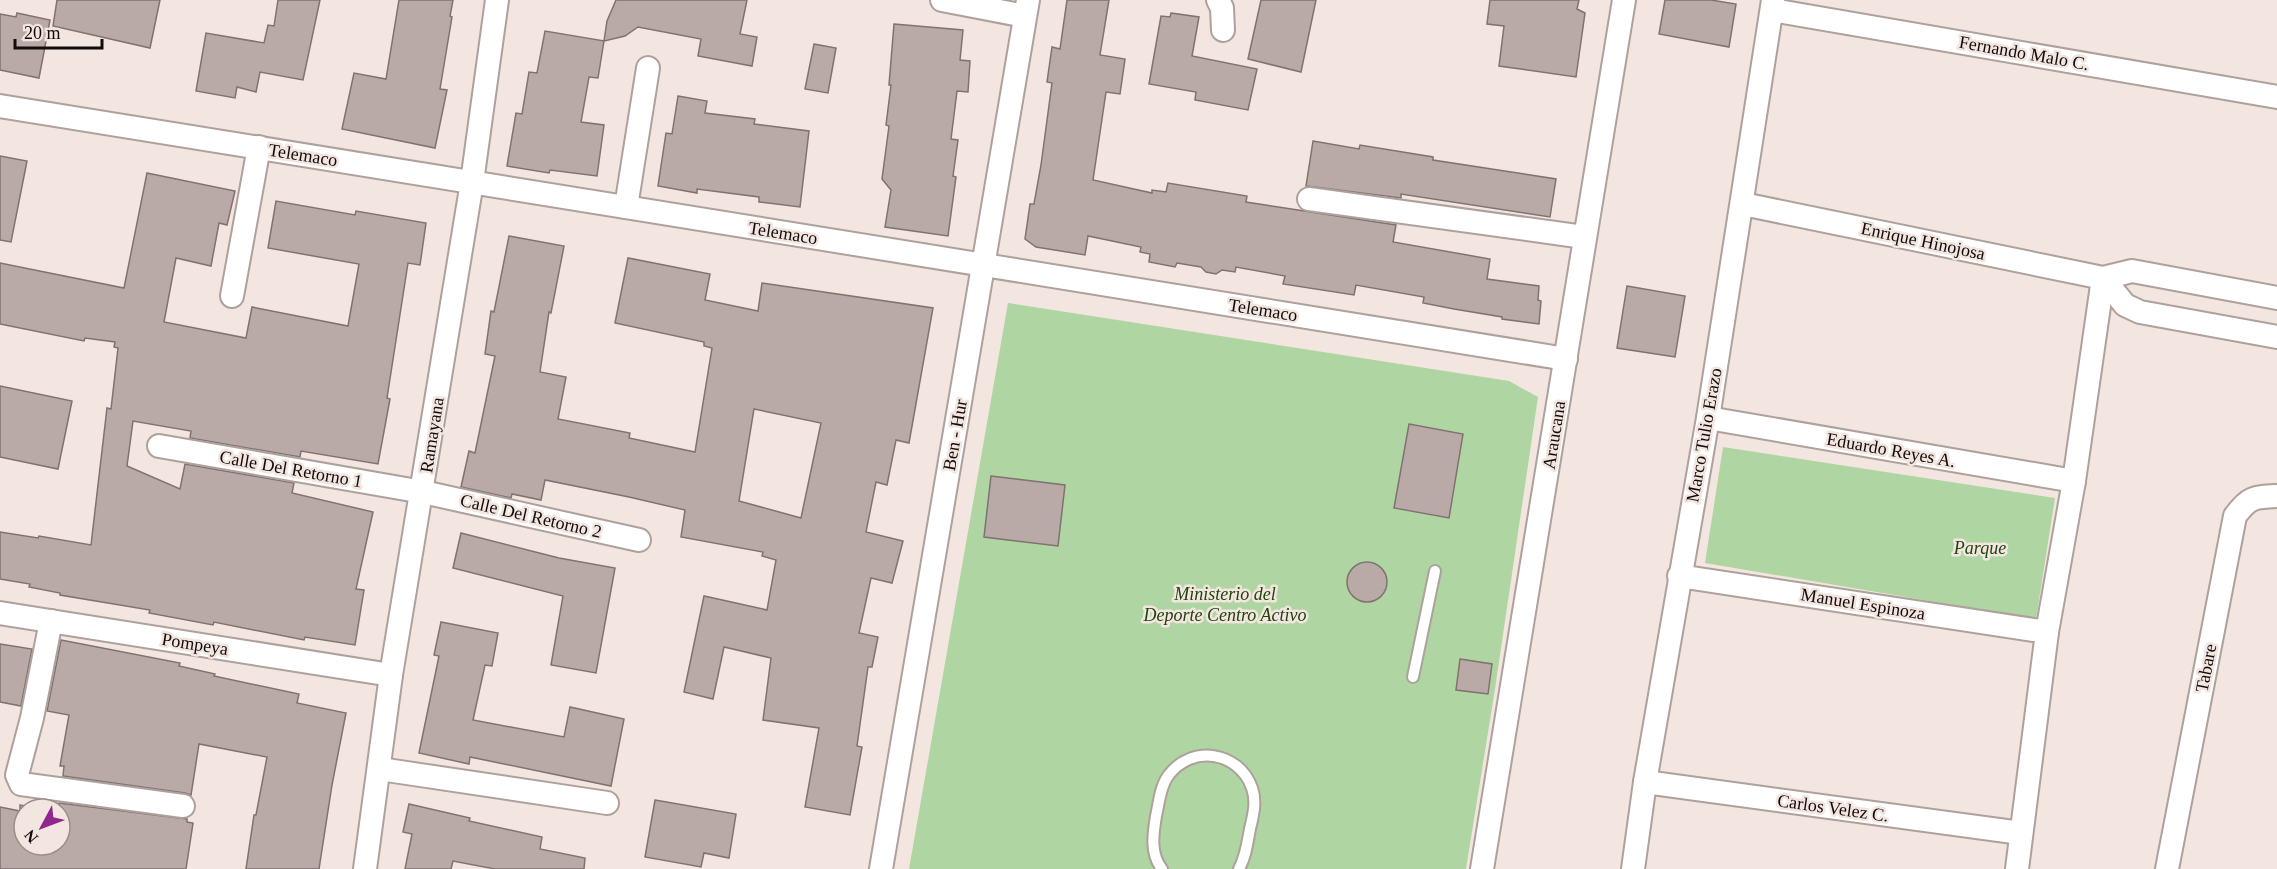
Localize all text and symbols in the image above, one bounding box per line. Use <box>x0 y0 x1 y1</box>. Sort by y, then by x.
scale bar <box>15 12 102 50</box>
text: 20 m <box>24 23 61 43</box>
street label: Fernando Malo C. <box>1958 32 2090 74</box>
street label: Telemaco <box>267 140 339 170</box>
street label: Telemaco <box>747 218 819 248</box>
street label: Enrique Hinojosa <box>1859 218 1987 264</box>
street label: Telemaco <box>1227 295 1299 325</box>
street label: Marco Tulio Erazo <box>1682 366 1726 504</box>
street label: Ramayana <box>416 396 448 474</box>
street label: Ben - Hur <box>939 398 971 472</box>
street label: Araucana <box>1539 399 1569 471</box>
street label: Eduardo Reyes A. <box>1825 429 1957 471</box>
street label: Calle Del Retorno 1 <box>218 447 364 491</box>
street label: Calle Del Retorno 2 <box>458 490 604 542</box>
park label: Parque <box>1953 538 2006 558</box>
park label: Ministerio del Deporte Centro Activo <box>1143 584 1306 625</box>
street label: Manuel Espinoza <box>1799 584 1927 624</box>
street label: Pompeya <box>160 629 230 659</box>
street label: Tabare <box>2192 642 2220 694</box>
street label: Carlos Velez C. <box>1776 790 1890 826</box>
north arrow <box>12 797 72 857</box>
text: N <box>21 826 41 846</box>

